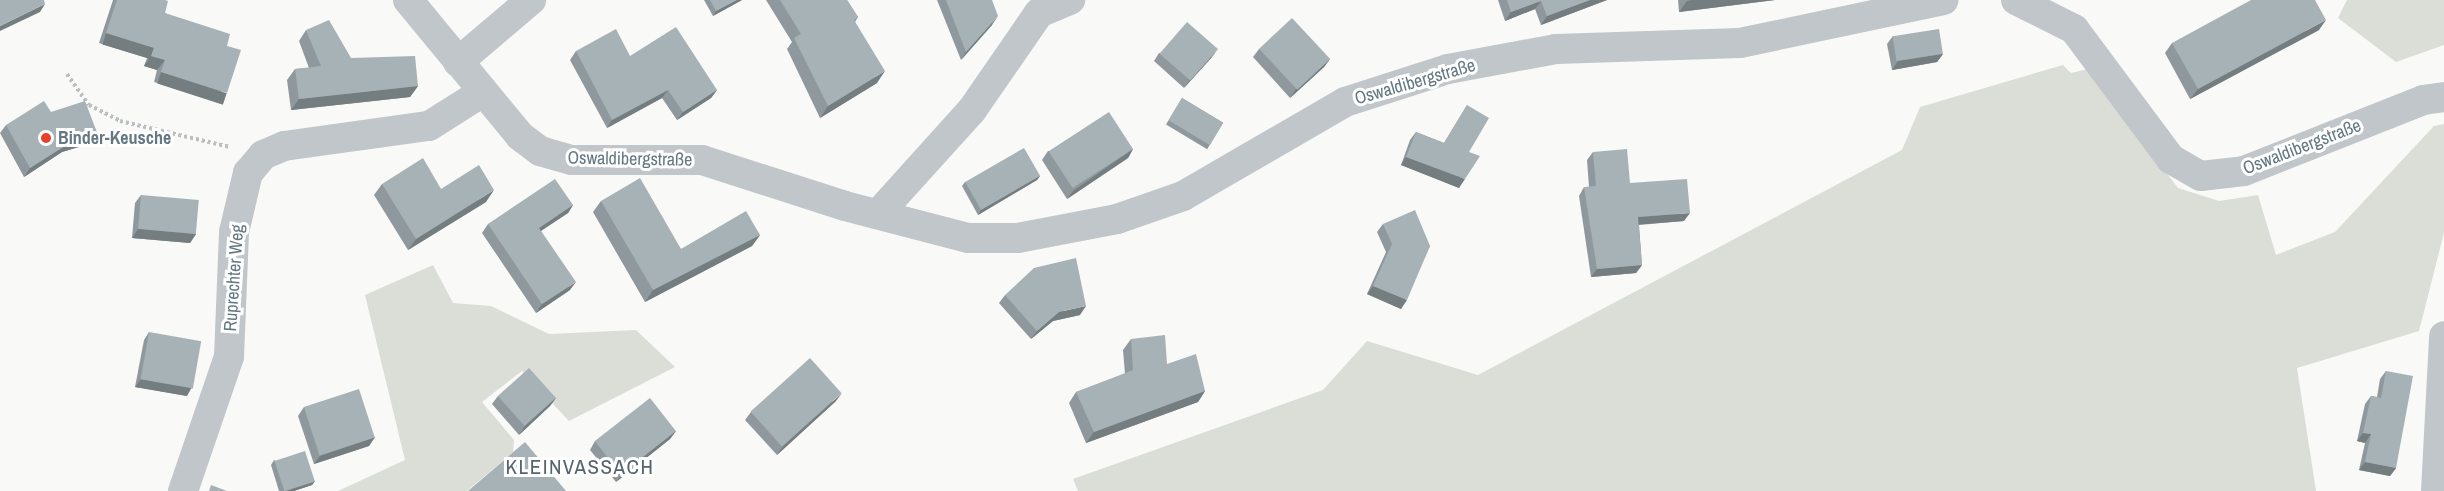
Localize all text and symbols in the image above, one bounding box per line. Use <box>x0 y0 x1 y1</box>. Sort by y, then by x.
street label: Oswaldibergstraße <box>1352 54 1478 110</box>
street label: Oswaldibergstraße <box>2240 115 2364 179</box>
place label: Binder-Keusche <box>58 127 171 149</box>
marker: Binder-Keusche <box>39 131 53 145</box>
street label: Oswaldibergstraße <box>567 147 693 171</box>
street label: Ruprechter Weg <box>219 224 249 332</box>
district label: KLEINVASSACH <box>506 454 654 480</box>

